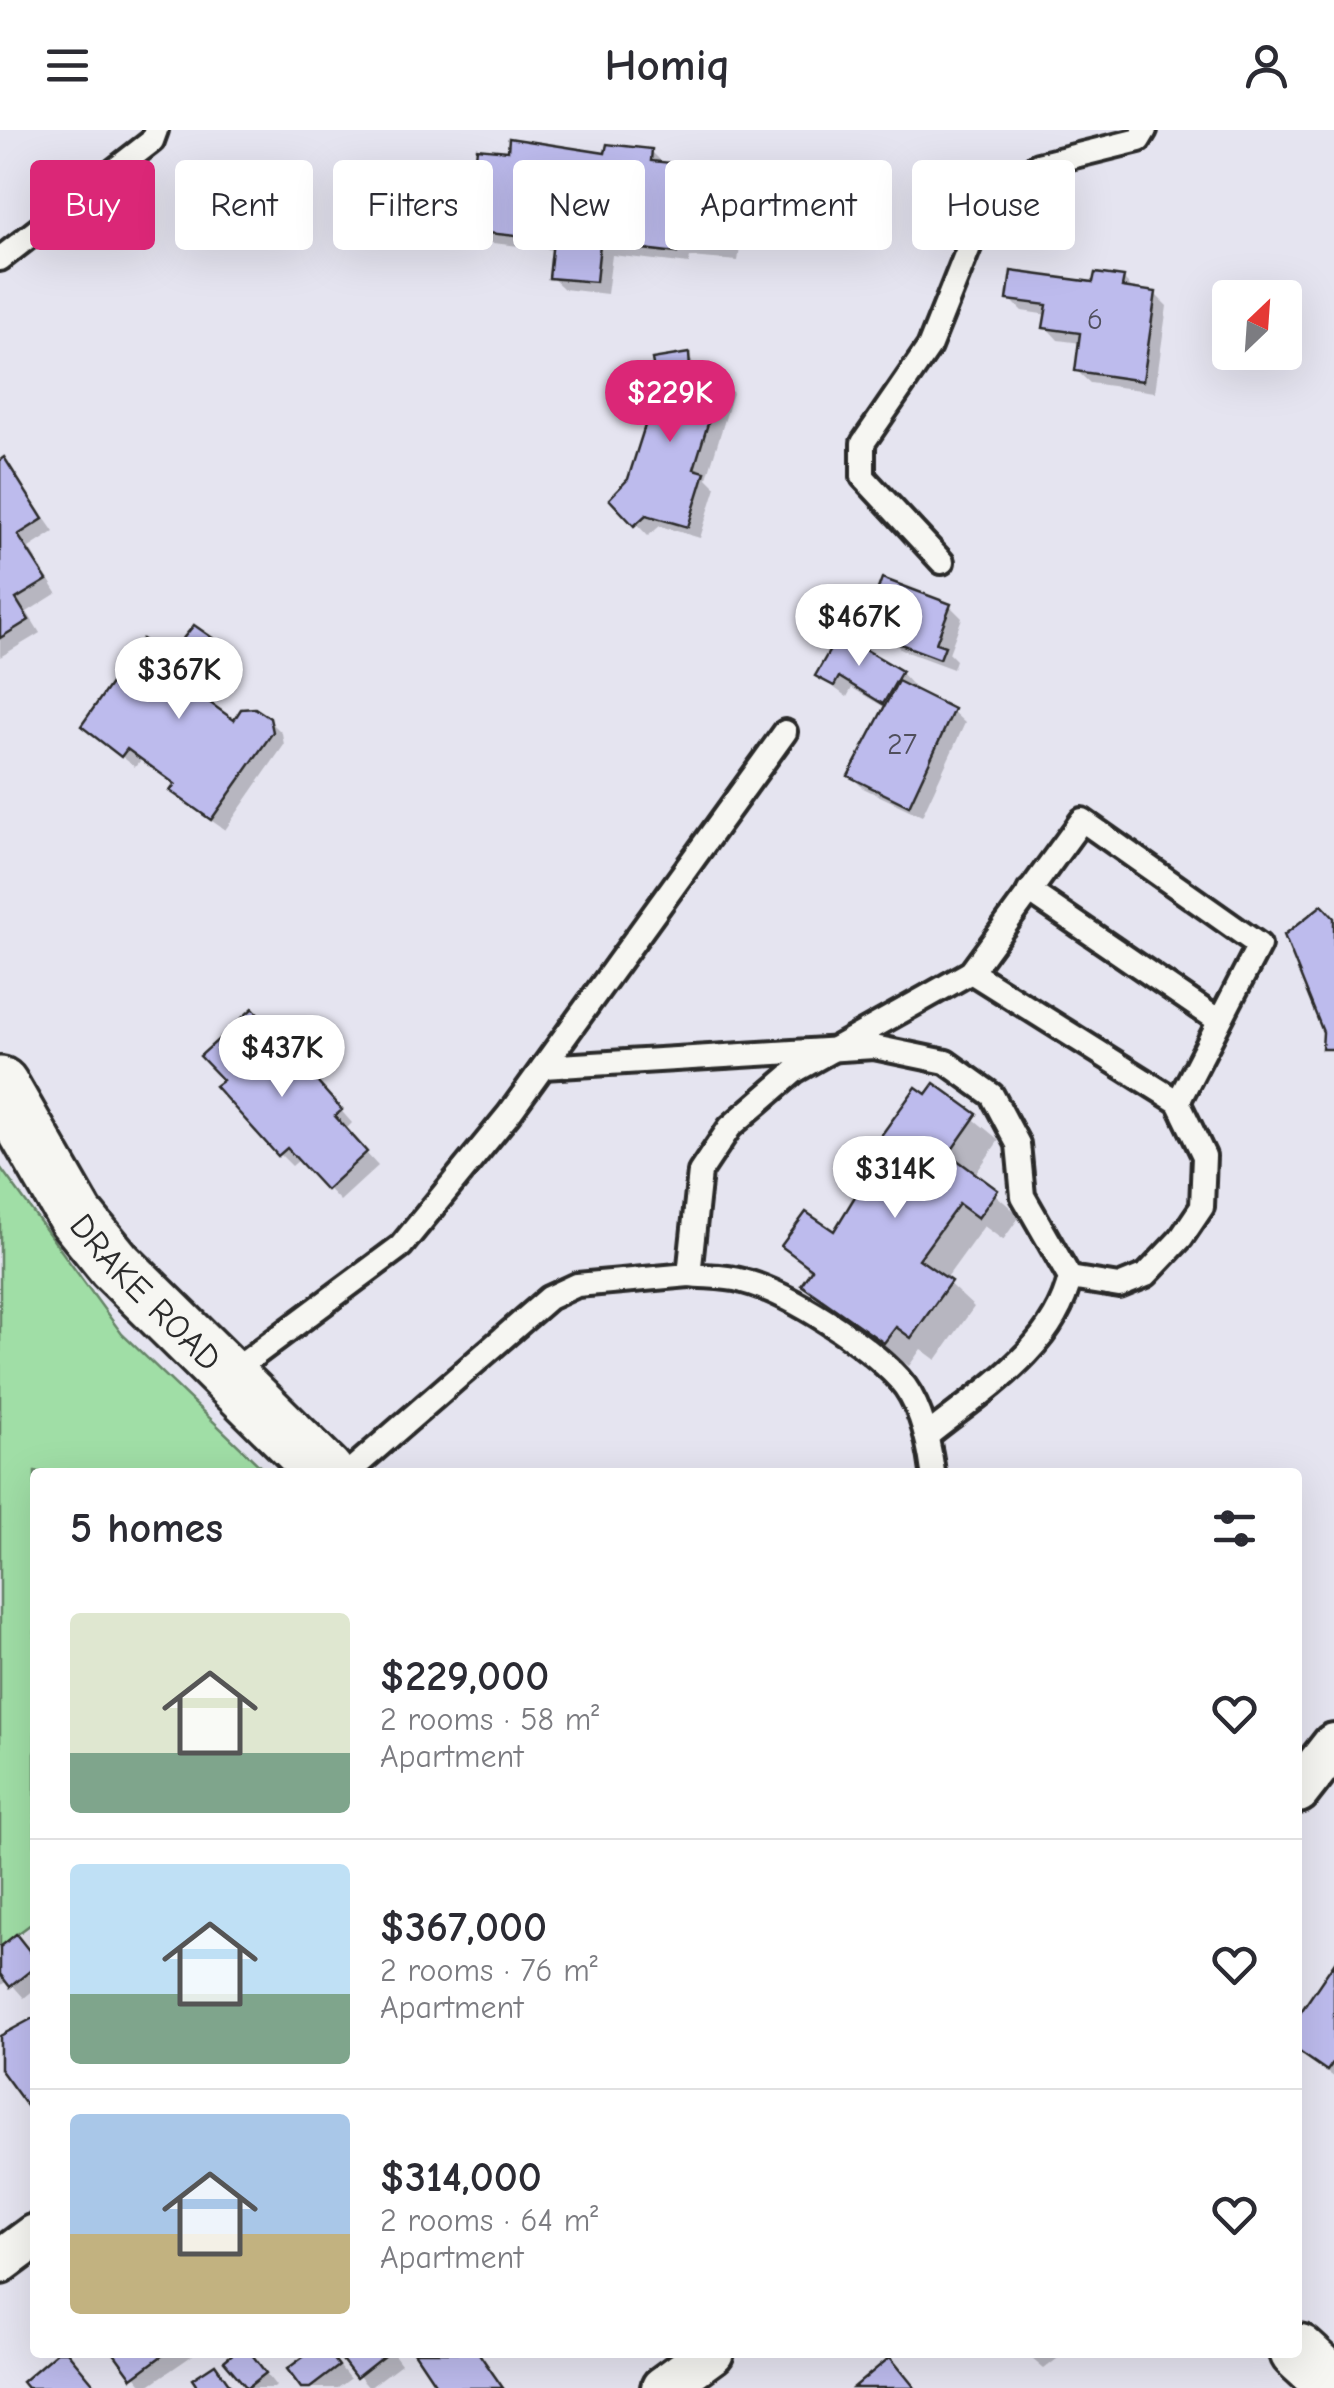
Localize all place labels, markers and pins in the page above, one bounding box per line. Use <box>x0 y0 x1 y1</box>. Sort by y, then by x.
pin: $229K <box>600 360 740 445</box>
pin: $467K <box>789 584 929 669</box>
pin: $367K <box>109 637 249 722</box>
pin: $437K <box>212 1015 352 1100</box>
pin: $314K <box>825 1136 965 1221</box>

